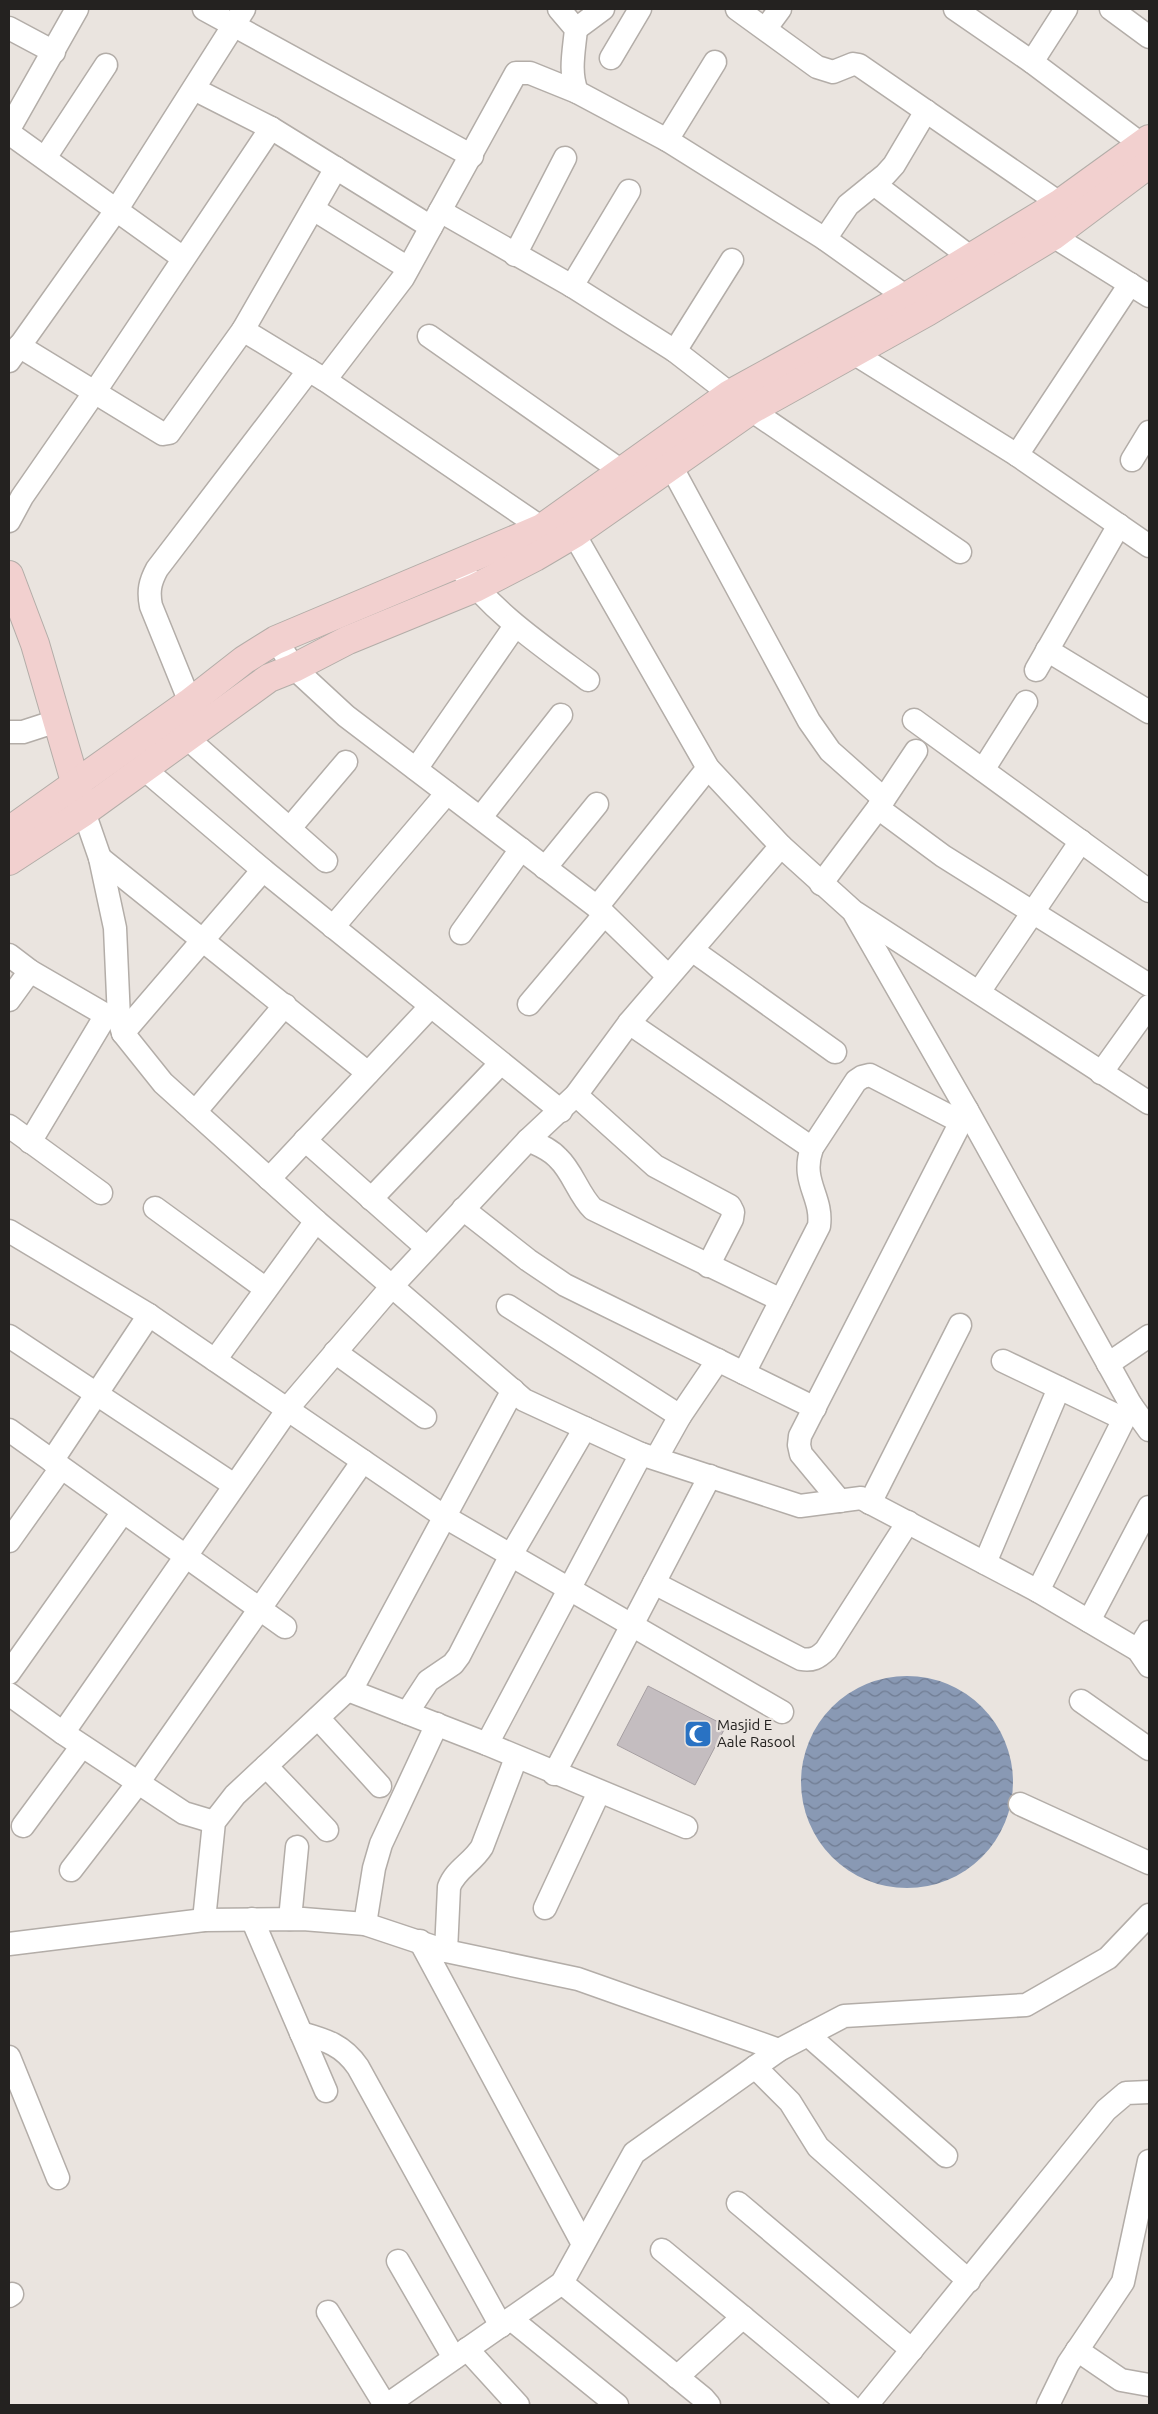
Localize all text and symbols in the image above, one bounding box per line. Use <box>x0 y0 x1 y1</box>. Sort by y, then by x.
place label: Masjid E Aale Rasool <box>717 1716 795 1750</box>
mosque icon: Masjid E Aale Rasool <box>683 1719 713 1749</box>

